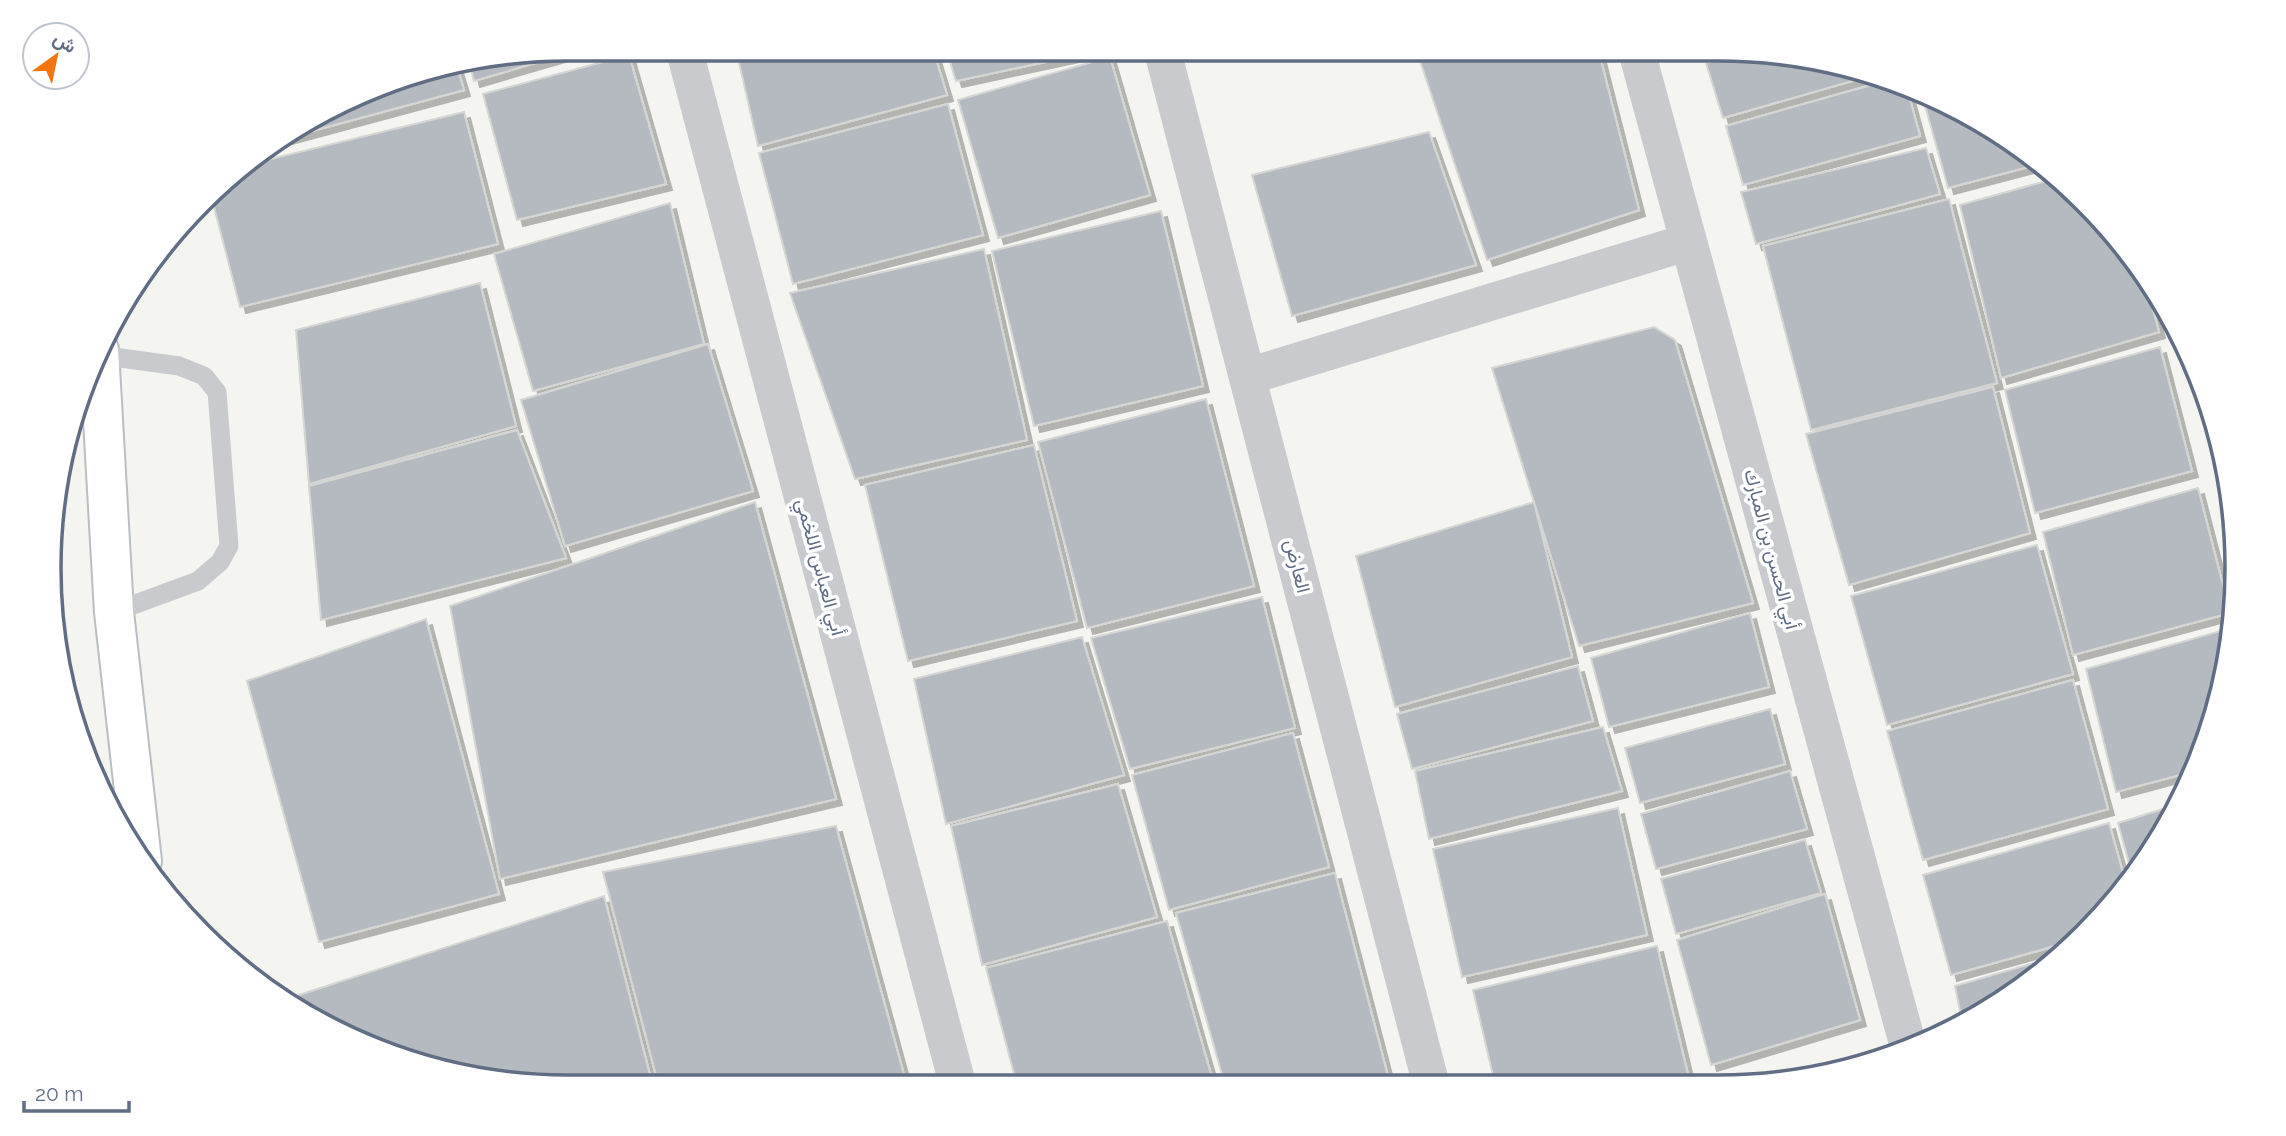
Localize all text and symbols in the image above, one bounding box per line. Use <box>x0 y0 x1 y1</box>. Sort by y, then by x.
north arrow <box>21 21 91 91</box>
text: ش <box>49 26 81 58</box>
street label: أبي الحسن بن المبارك <box>1735 467 1804 633</box>
street label: أبي العباس اللخمي <box>787 496 850 639</box>
street label: العارض <box>1280 537 1315 595</box>
scale bar <box>24 1070 130 1114</box>
text: 20 m <box>35 1081 83 1106</box>

